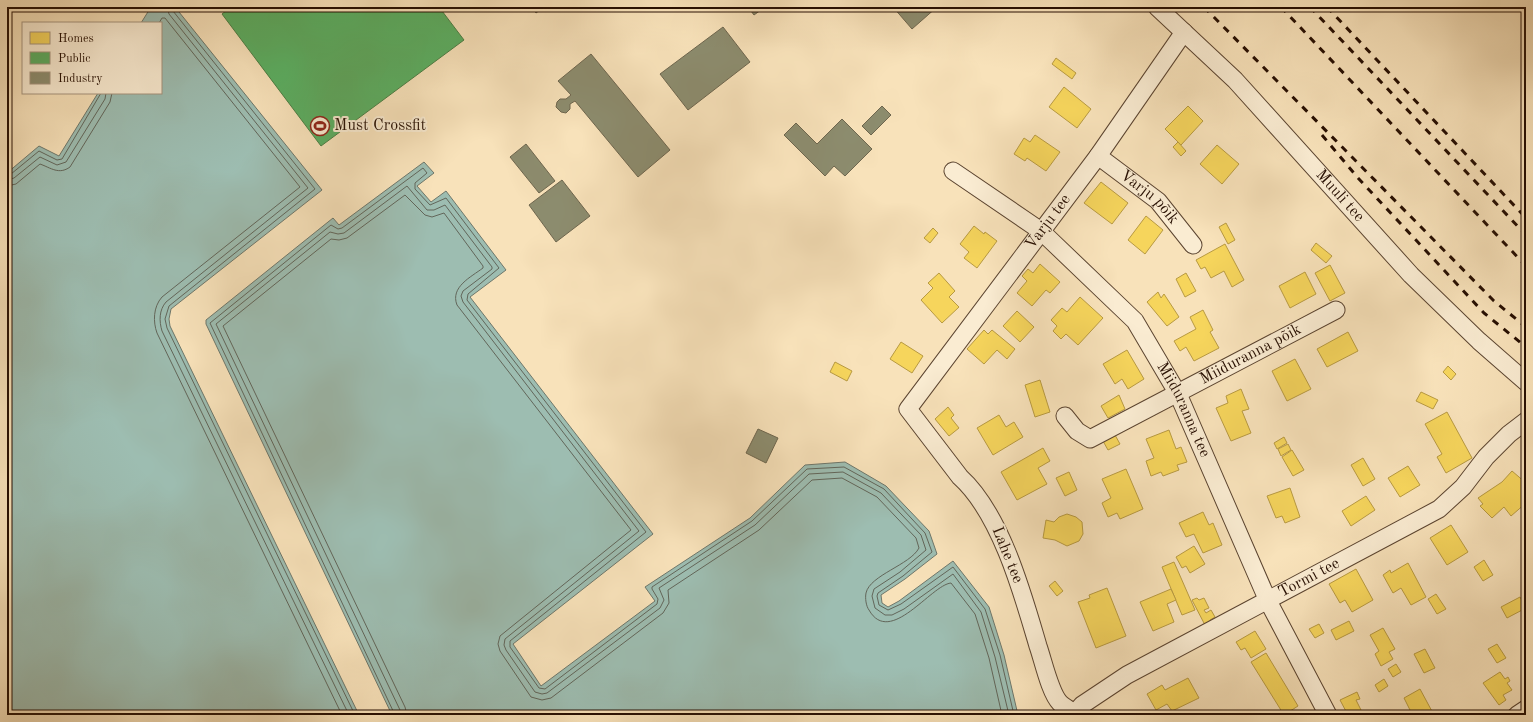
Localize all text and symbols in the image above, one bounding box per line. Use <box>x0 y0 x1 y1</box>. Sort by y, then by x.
legend <box>22 22 162 94</box>
text: Homes <box>58 33 94 45</box>
text: Public <box>58 53 90 65</box>
text: Industry <box>58 73 103 85</box>
sports icon: Must Crossfit <box>309 115 331 137</box>
place label: Must Crossfit <box>334 118 427 134</box>
street label: Varju põik <box>1117 167 1181 227</box>
street label: Muuli tee <box>1312 167 1367 225</box>
street label: Varju tee <box>1023 192 1074 253</box>
street label: Miiduranna põik <box>1197 322 1304 388</box>
street label: Miiduranna tee <box>1153 360 1213 460</box>
street label: Lahe tee <box>988 524 1026 586</box>
street label: Tormi tee <box>1276 555 1342 601</box>

